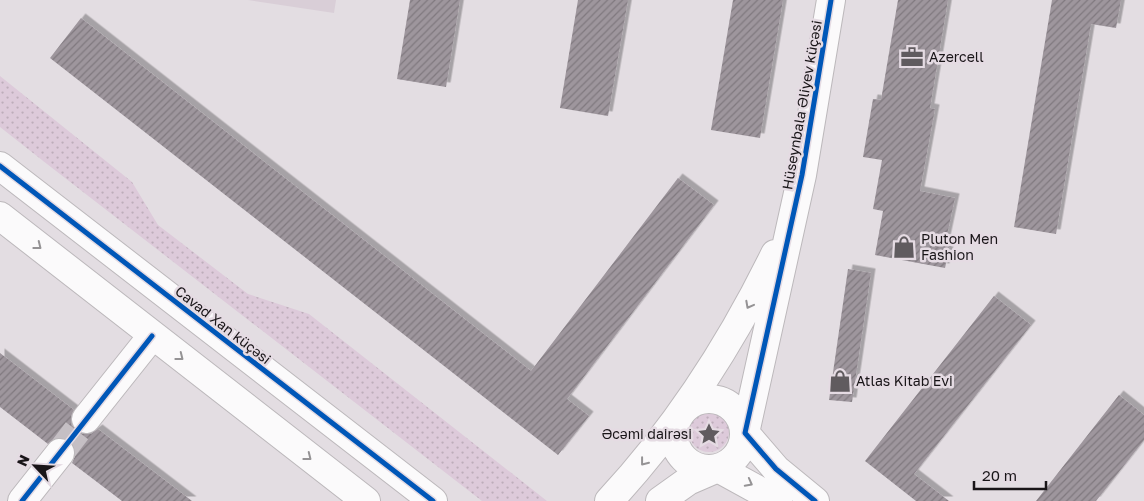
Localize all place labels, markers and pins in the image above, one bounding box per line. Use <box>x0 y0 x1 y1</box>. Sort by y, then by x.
office icon: Azercell <box>899 44 925 70</box>
place label: Azercell <box>929 48 984 65</box>
place label: Pluton Men Fashion <box>921 230 998 263</box>
shop icon: Pluton Men Fashion <box>891 234 917 260</box>
shop icon: Atlas Kitab Evi <box>827 368 853 394</box>
place label: Atlas Kitab Evi <box>856 372 953 389</box>
place icon: Əcəmi dairəsi <box>696 421 722 447</box>
place label: Əcəmi dairəsi <box>602 425 692 442</box>

